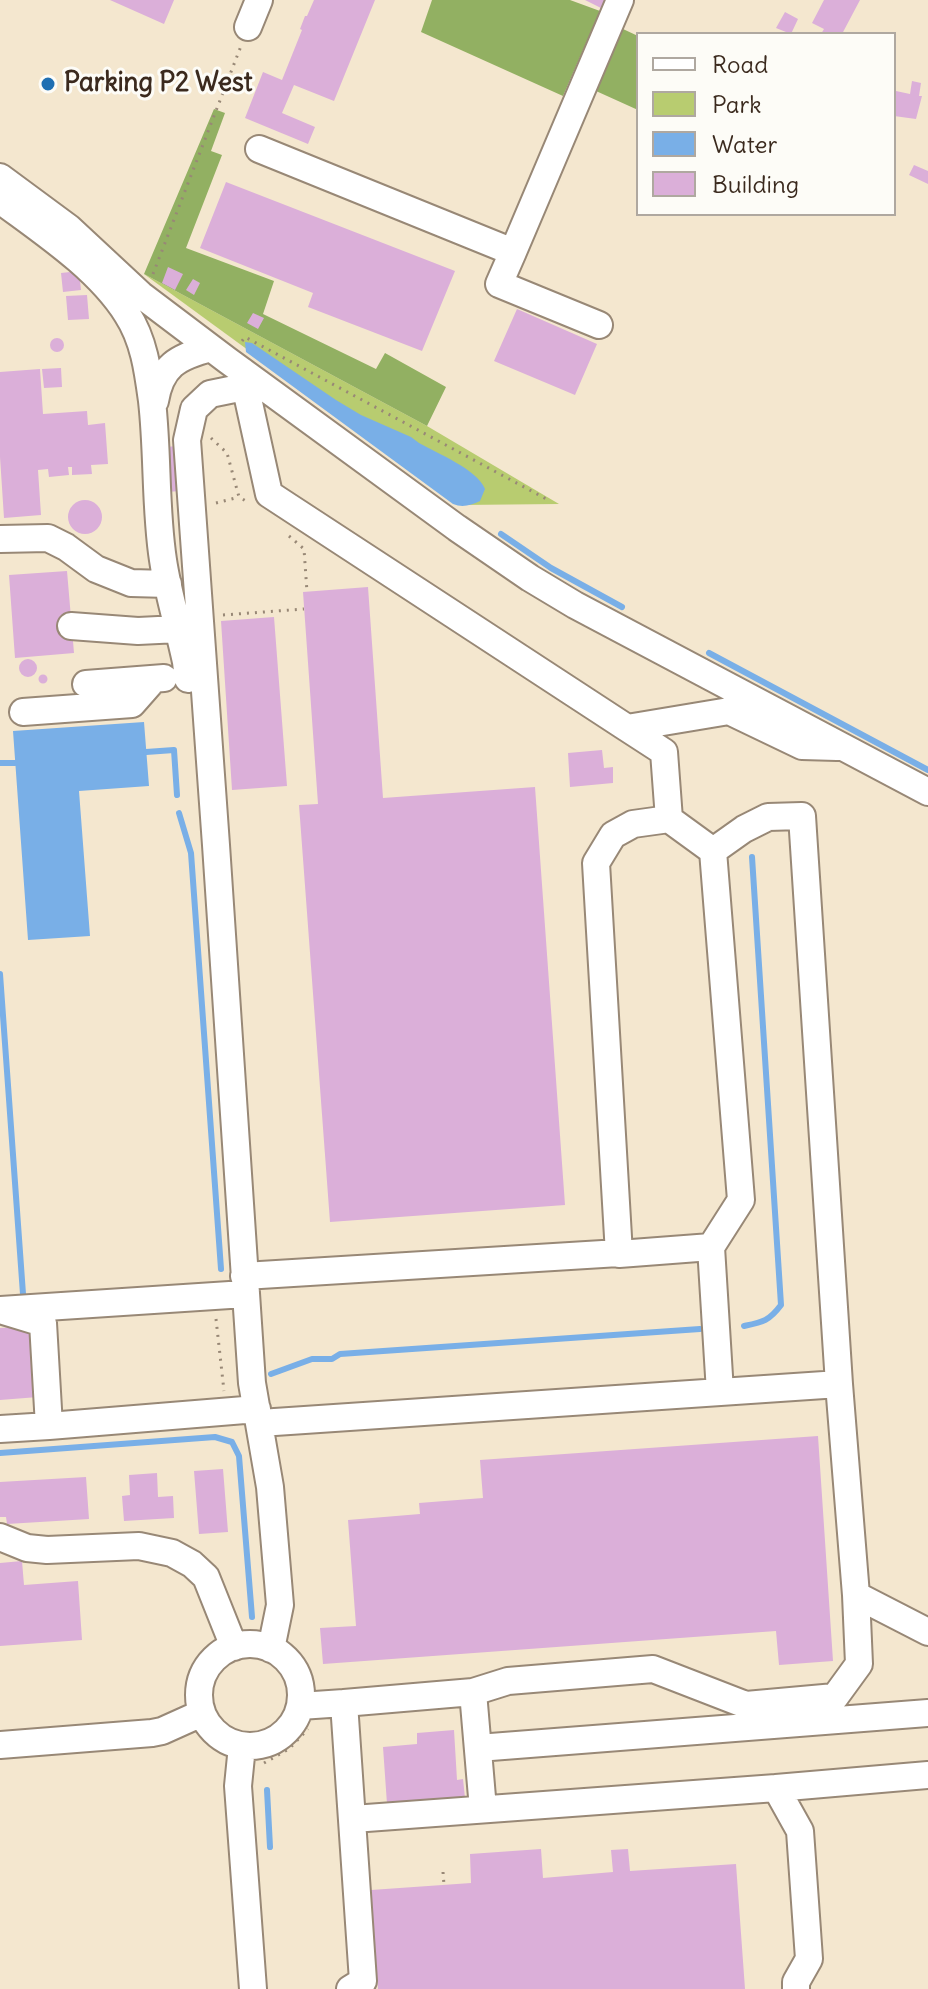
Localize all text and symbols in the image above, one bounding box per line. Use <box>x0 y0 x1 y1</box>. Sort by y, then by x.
legend <box>636 32 896 216</box>
text: Road <box>712 49 768 79</box>
place label: Parking P2 West <box>64 68 253 100</box>
marker: Parking P2 West <box>39 75 57 93</box>
text: Park <box>712 89 762 119</box>
text: Water <box>712 129 777 159</box>
text: Building <box>712 169 799 199</box>

